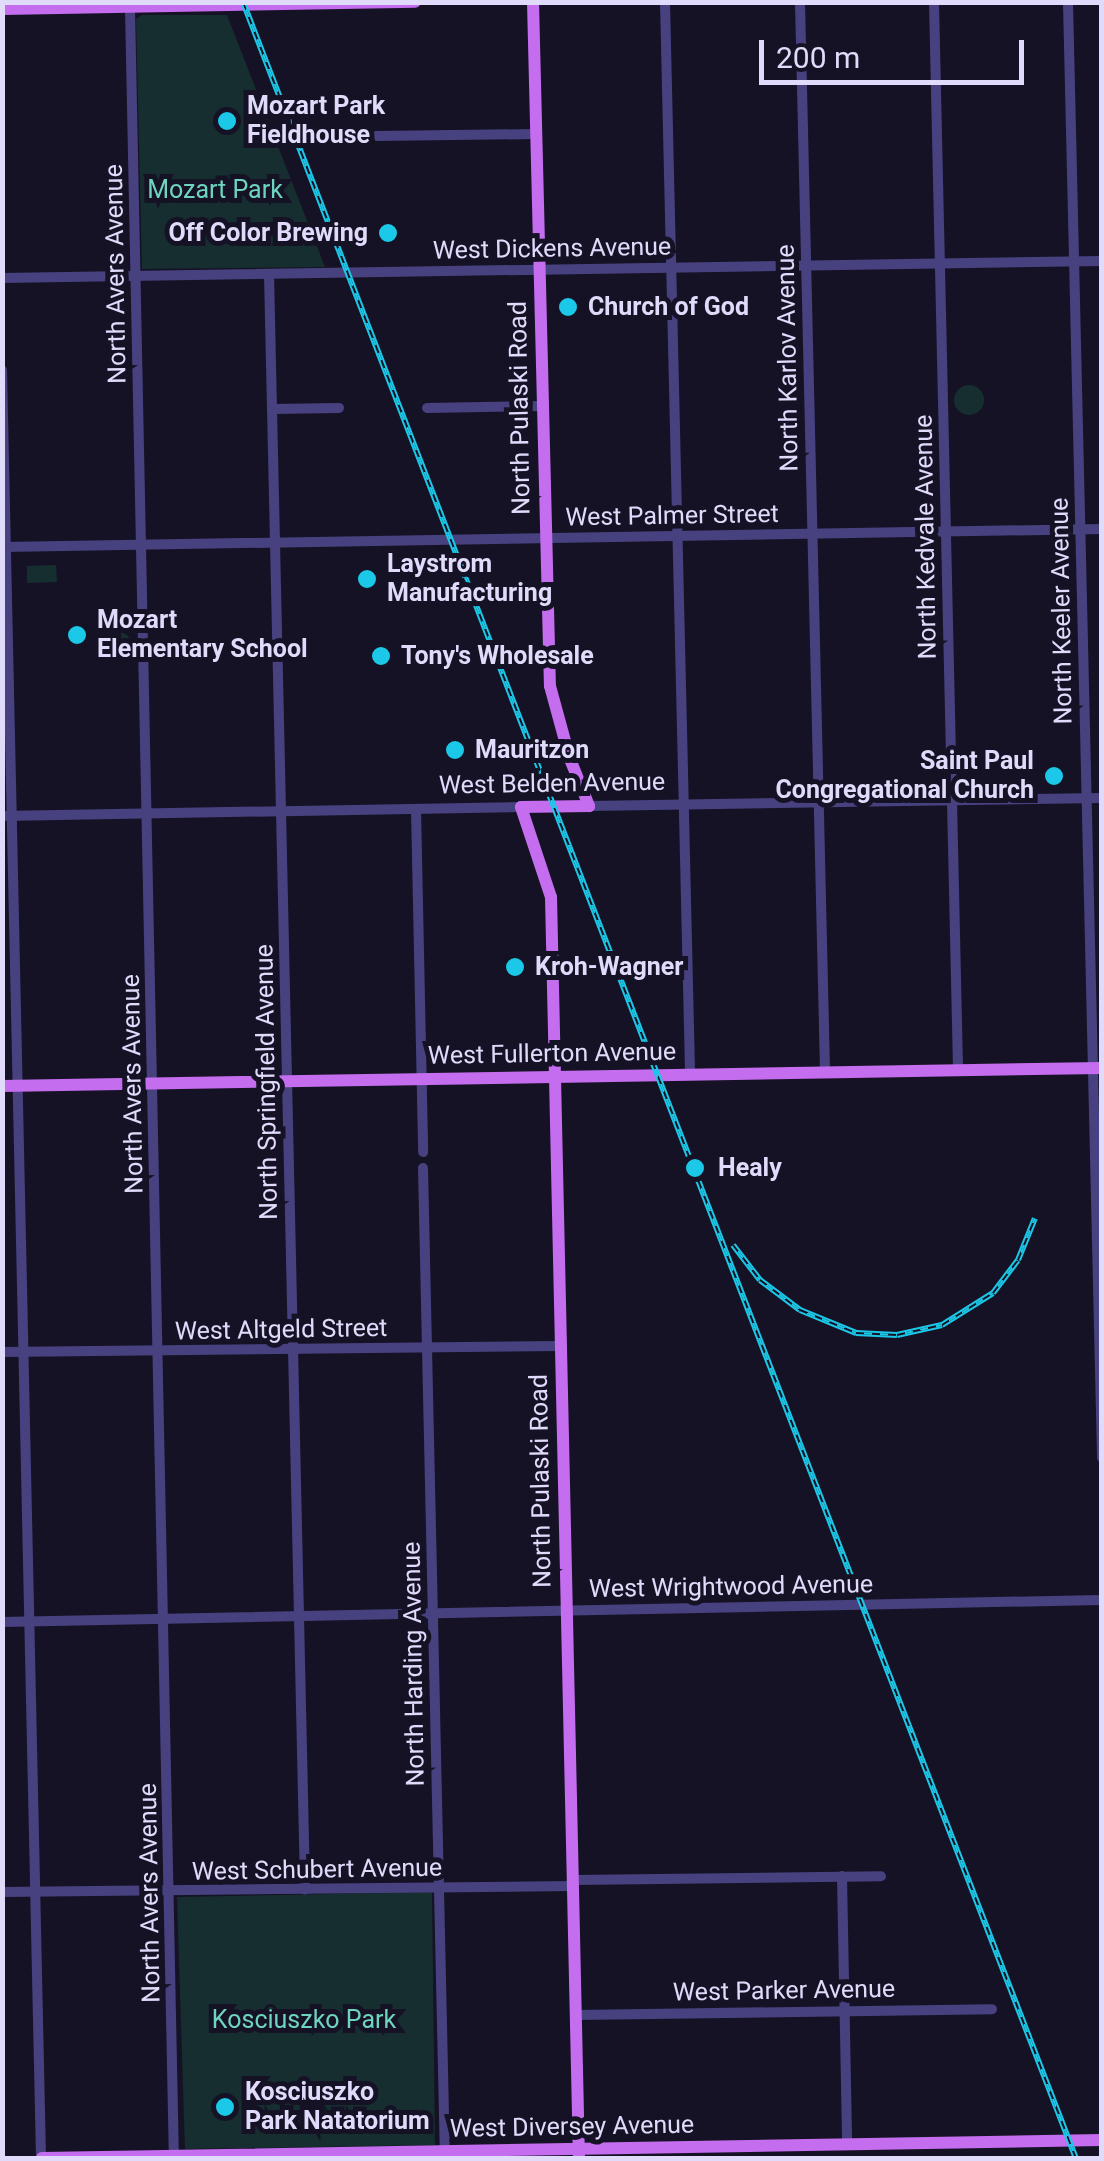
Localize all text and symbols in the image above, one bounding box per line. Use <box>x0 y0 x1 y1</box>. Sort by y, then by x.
scale bar <box>764 20 1029 82</box>
text: 200 m <box>776 40 860 75</box>
place label: Mozart Park Fieldhouse <box>247 92 385 151</box>
marker: Mozart Park Fieldhouse <box>216 110 238 132</box>
street label: North Avers Avenue <box>99 164 133 384</box>
park label: Mozart Park <box>147 175 283 205</box>
place label: Off Color Brewing <box>168 218 368 248</box>
marker: Off Color Brewing <box>377 222 399 244</box>
street label: West Dickens Avenue <box>433 232 671 266</box>
street label: North Karlov Avenue <box>771 244 805 472</box>
place label: Church of God <box>588 292 749 322</box>
marker: Church of God <box>557 296 579 318</box>
street label: North Pulaski Road <box>503 301 537 515</box>
street label: North Kedvale Avenue <box>909 414 943 660</box>
street label: North Keeler Avenue <box>1045 497 1079 725</box>
street label: West Palmer Street <box>565 499 779 533</box>
place label: Laystrom Manufacturing <box>387 550 552 609</box>
marker: Laystrom Manufacturing <box>356 568 378 590</box>
place label: Mozart Elementary School <box>97 606 308 665</box>
marker: Mozart Elementary School <box>66 624 88 646</box>
place label: Tony's Wholesale <box>401 641 594 671</box>
marker: Tony's Wholesale <box>370 645 392 667</box>
place label: Mauritzon <box>475 735 589 765</box>
marker: Mauritzon <box>444 739 466 761</box>
place label: Saint Paul Congregational Church <box>775 747 1034 806</box>
marker: Saint Paul Congregational Church <box>1043 765 1065 787</box>
street label: West Belden Avenue <box>439 767 665 801</box>
street label: North Springfield Avenue <box>250 944 284 1220</box>
place label: Kroh-Wagner <box>535 952 683 982</box>
marker: Kroh-Wagner <box>504 956 526 978</box>
street label: North Avers Avenue <box>116 974 150 1194</box>
street label: West Fullerton Avenue <box>428 1037 676 1071</box>
place label: Healy <box>718 1153 782 1183</box>
marker: Healy <box>682 1155 708 1181</box>
street label: West Altgeld Street <box>174 1313 388 1347</box>
street label: North Pulaski Road <box>524 1374 558 1588</box>
street label: North Harding Avenue <box>397 1541 431 1787</box>
street label: West Wrightwood Avenue <box>589 1570 873 1604</box>
street label: North Avers Avenue <box>133 1783 167 2003</box>
street label: West Schubert Avenue <box>192 1853 442 1887</box>
street label: West Parker Avenue <box>673 1974 895 2008</box>
park label: Kosciuszko Park <box>212 2005 396 2035</box>
place label: Kosciuszko Park Natatorium <box>245 2078 430 2137</box>
marker: Kosciuszko Park Natatorium <box>214 2096 236 2118</box>
street label: West Diversey Avenue <box>450 2110 694 2144</box>

